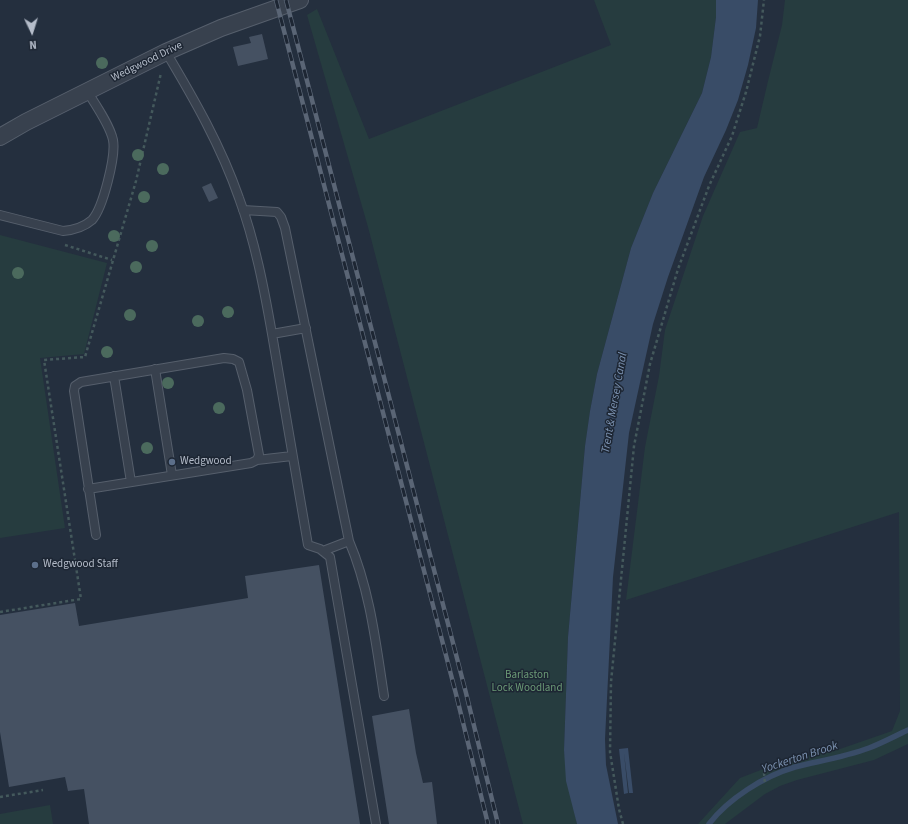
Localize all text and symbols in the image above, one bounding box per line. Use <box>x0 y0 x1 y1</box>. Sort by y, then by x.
north arrow <box>12 12 52 52</box>
text: N <box>29 37 37 52</box>
street label: Wedgwood Drive <box>109 39 185 85</box>
water label: Trent & Mersey Canal <box>599 351 631 455</box>
place label: Wedgwood <box>180 455 232 469</box>
marker: Wedgwood <box>167 457 177 467</box>
place label: Wedgwood Staff <box>43 558 118 572</box>
marker: Wedgwood Staff <box>30 560 40 570</box>
park label: Barlaston Lock Woodland <box>492 669 562 695</box>
water label: Yockerton Brook <box>760 739 840 777</box>

